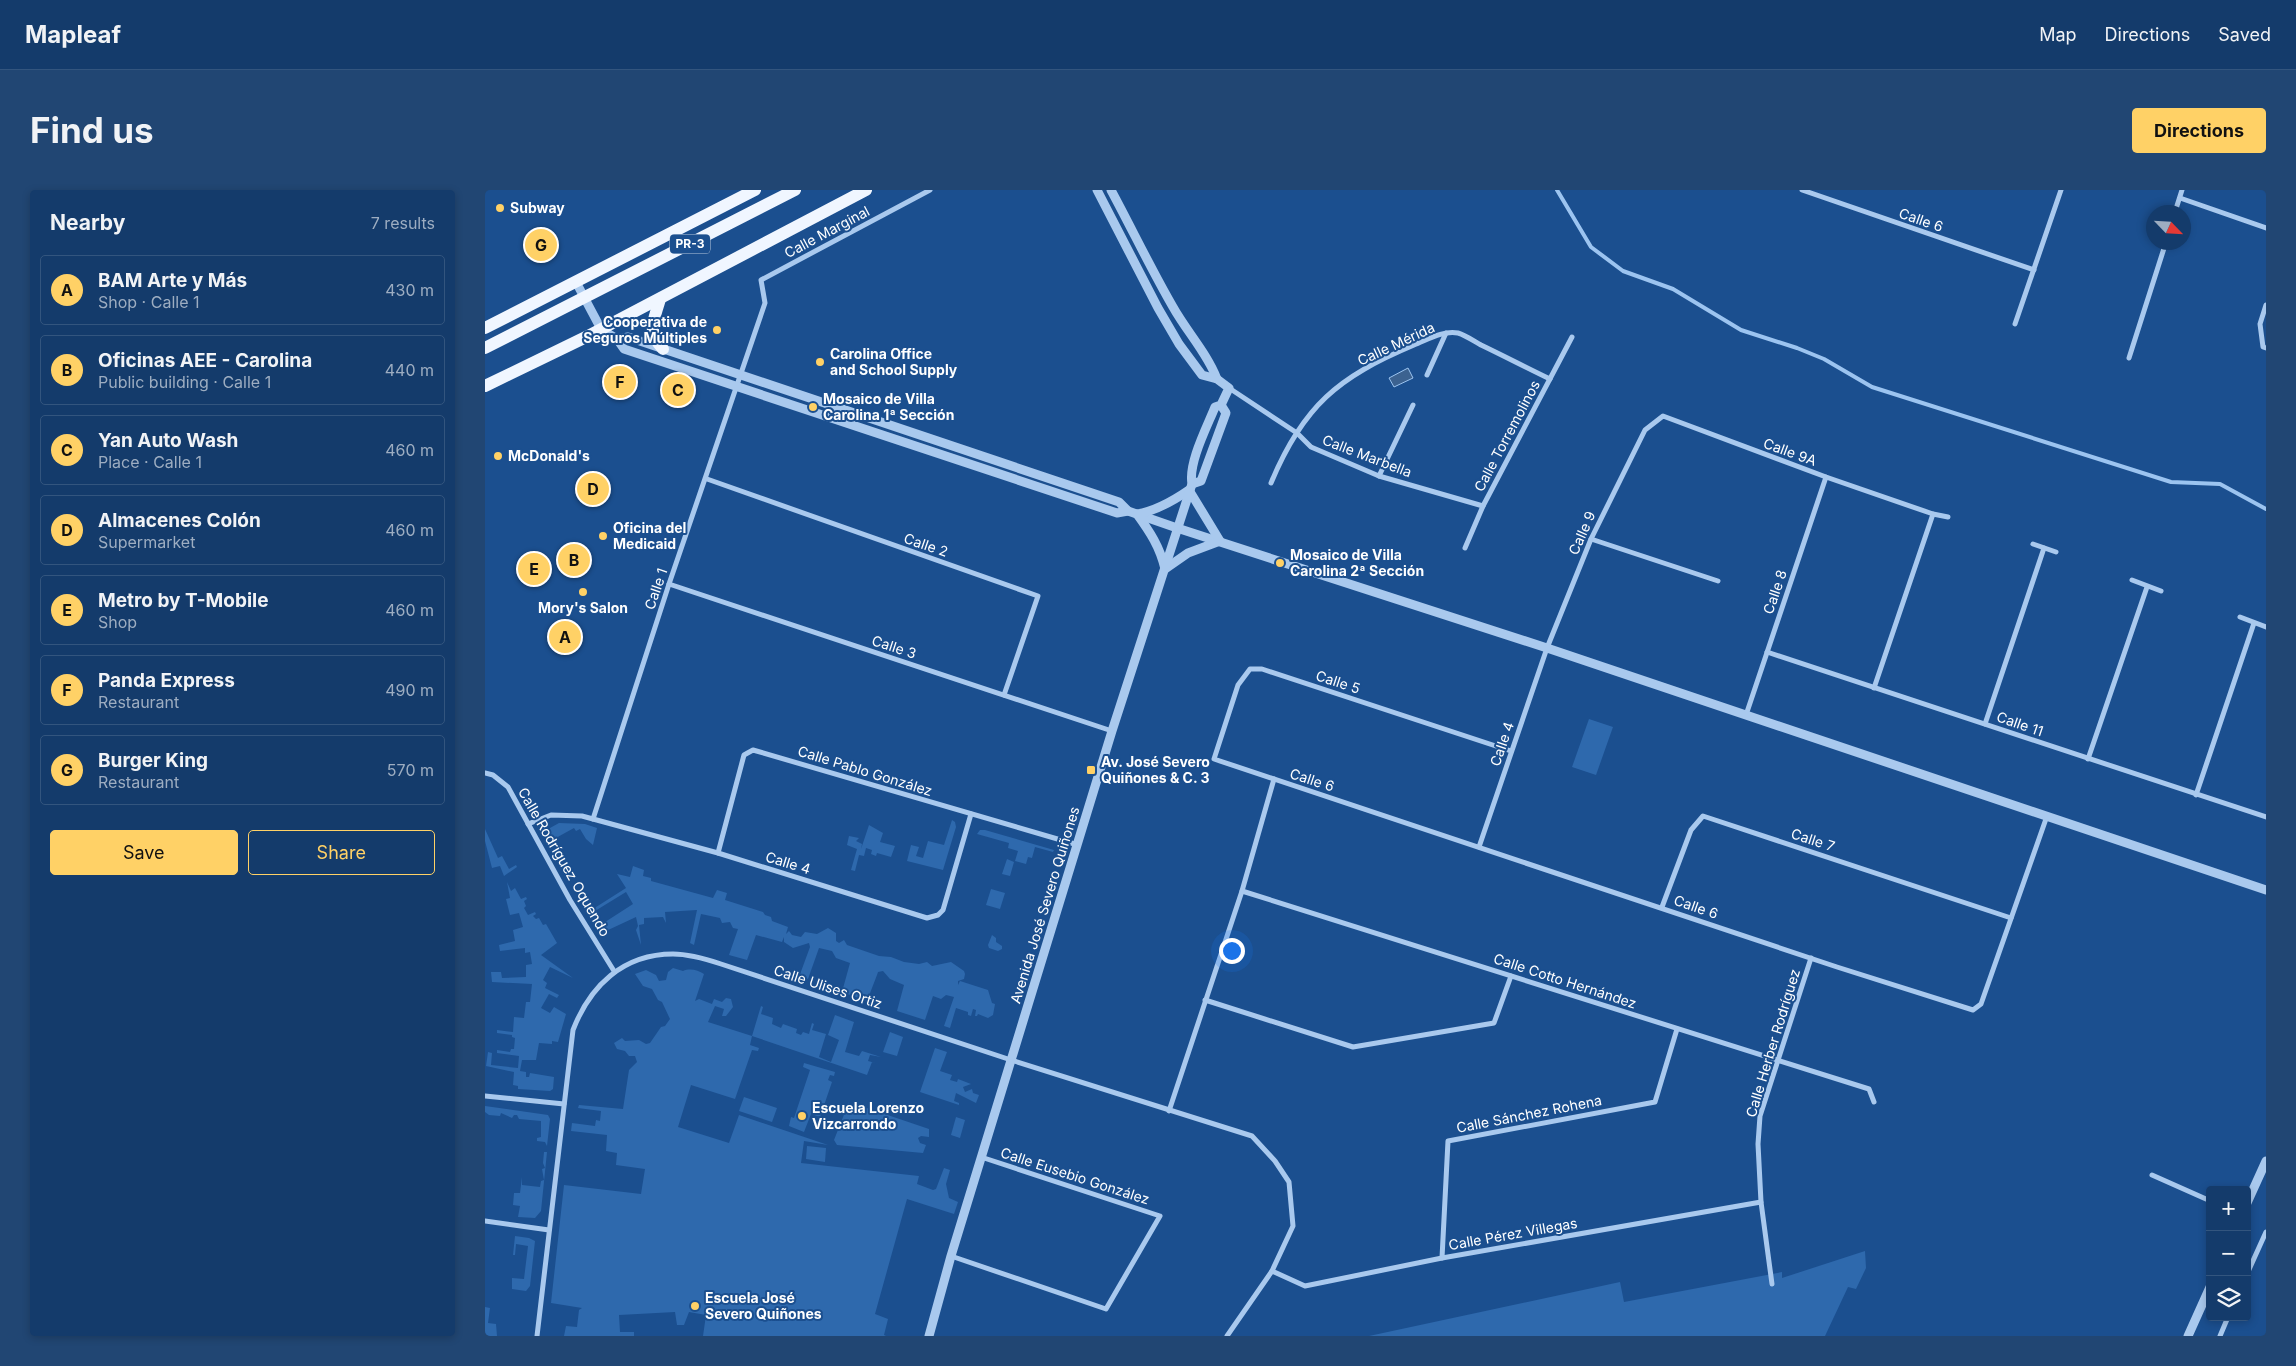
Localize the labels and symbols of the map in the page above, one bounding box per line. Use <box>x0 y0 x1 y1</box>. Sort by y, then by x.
place label: Subway <box>510 199 565 216</box>
marker: Subway <box>494 202 506 214</box>
street label: Calle Marginal <box>781 202 872 261</box>
street label: Calle 6 <box>1897 204 1946 235</box>
north arrow <box>2146 205 2191 250</box>
pin: G <box>525 226 557 264</box>
road number: PR-3 <box>670 234 710 254</box>
place label: Cooperativa de Seguros Múltiples <box>583 313 707 346</box>
street label: Calle Mérida <box>1355 318 1437 369</box>
marker: Cooperativa de Seguros Múltiples <box>711 324 723 336</box>
place label: Carolina Office and School Supply <box>830 345 958 378</box>
marker: Carolina Office and School Supply <box>814 356 826 368</box>
pin: F <box>604 363 636 401</box>
pin: C <box>662 371 694 409</box>
street label: Calle Torremolinos <box>1470 377 1543 494</box>
place label: Mosaico de Villa Carolina 1ª Sección <box>823 390 954 423</box>
marker: Mosaico de Villa Carolina 1ª Sección <box>807 401 819 413</box>
street label: Calle Marbella <box>1320 431 1414 480</box>
street label: Calle 9A <box>1761 434 1819 469</box>
place label: McDonald's <box>508 447 590 464</box>
marker: McDonald's <box>492 450 504 462</box>
pin: D <box>577 470 609 508</box>
street label: Calle 9 <box>1564 508 1599 557</box>
place label: Oficina del Medicaid <box>613 519 686 552</box>
street label: Calle 2 <box>902 529 950 560</box>
marker: Oficina del Medicaid <box>597 530 609 542</box>
pin: B <box>558 541 590 579</box>
place label: Mosaico de Villa Carolina 2ª Sección <box>1290 546 1424 579</box>
pin: E <box>518 550 550 588</box>
marker: Mosaico de Villa Carolina 2ª Sección <box>1274 557 1286 569</box>
street label: Calle 1 <box>641 566 671 612</box>
street label: Calle 8 <box>1759 567 1790 616</box>
marker: Mory's Salon <box>577 586 589 598</box>
place label: Mory's Salon <box>538 599 628 616</box>
pin: A <box>549 618 581 656</box>
street label: Calle 3 <box>870 631 918 662</box>
street label: Calle 5 <box>1314 666 1362 697</box>
street label: Calle 11 <box>1995 708 2046 739</box>
street label: Calle 4 <box>1486 719 1517 768</box>
street label: Calle Pablo González <box>796 742 935 799</box>
place label: Av. José Severo Quiñones & C. 3 <box>1101 753 1210 786</box>
marker: Av. José Severo Quiñones & C. 3 <box>1085 764 1097 776</box>
street label: Calle 6 <box>1288 764 1336 795</box>
street label: Calle Rodríguez Oquendo <box>515 784 614 939</box>
street label: Avenida José Severo Quiñones <box>1006 804 1083 1005</box>
street label: Calle 7 <box>1789 825 1837 855</box>
street label: Calle 4 <box>764 848 813 877</box>
street label: Calle 6 <box>1672 891 1721 922</box>
your location <box>1219 938 1245 964</box>
street label: Calle Cotto Hernández <box>1492 949 1639 1012</box>
street label: Calle Ulises Ortiz <box>772 961 884 1012</box>
street label: Calle Herber Rodríguez <box>1742 967 1803 1119</box>
street label: Calle Sánchez Rohena <box>1455 1091 1603 1136</box>
place label: Escuela Lorenzo Vizcarrondo <box>812 1099 925 1132</box>
marker: Escuela Lorenzo Vizcarrondo <box>796 1110 808 1122</box>
street label: Calle Eusebio González <box>999 1143 1152 1208</box>
street label: Calle Pérez Villegas <box>1447 1214 1579 1253</box>
place label: Escuela José Severo Quiñones <box>705 1289 822 1322</box>
marker: Escuela José Severo Quiñones <box>689 1300 701 1312</box>

